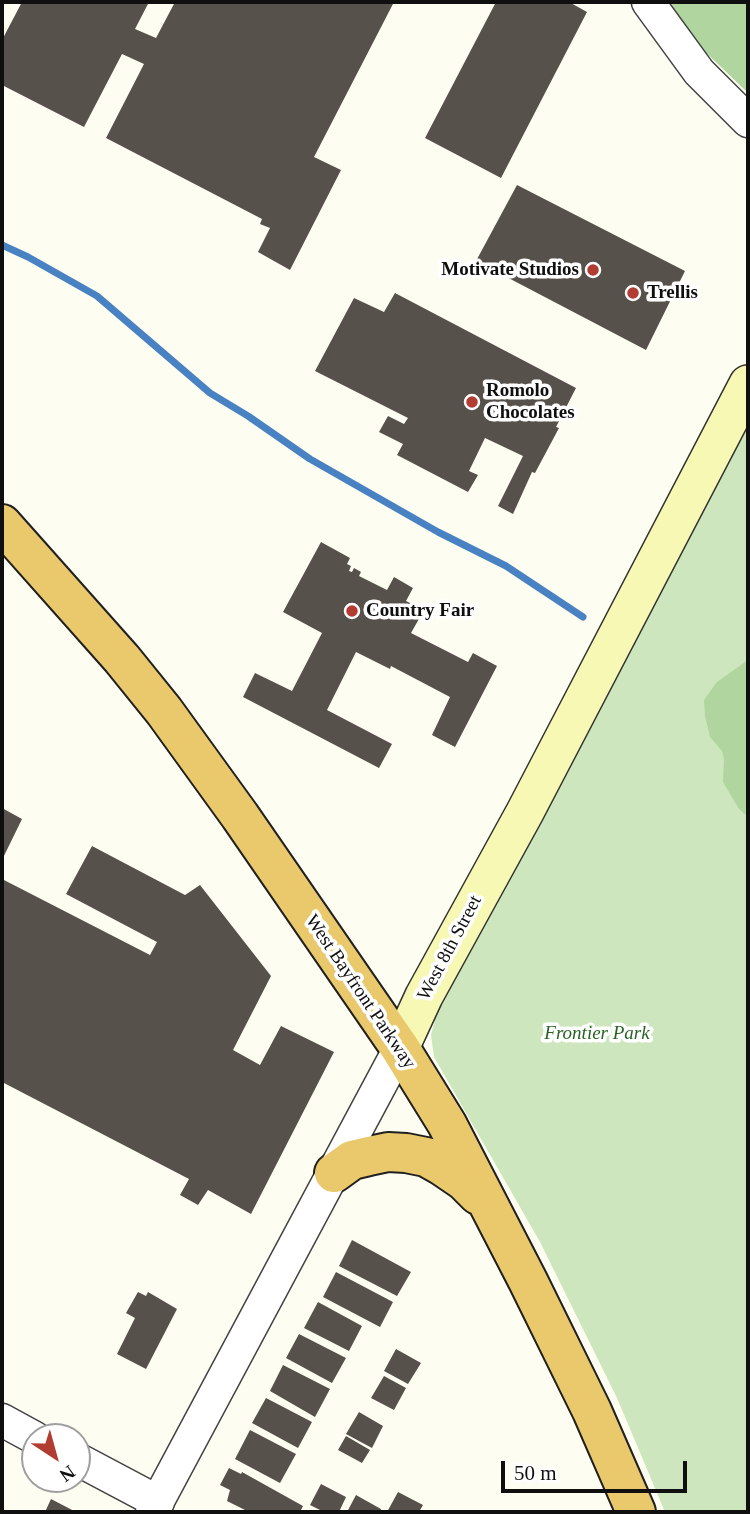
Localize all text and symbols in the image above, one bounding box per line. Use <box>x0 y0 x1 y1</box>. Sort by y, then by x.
place label: Motivate Studios <box>441 259 579 281</box>
marker: Motivate Studios <box>585 262 601 278</box>
place label: Trellis <box>647 282 698 304</box>
marker: Trellis <box>625 285 641 301</box>
place label: Romolo Chocolates <box>486 380 575 424</box>
marker: Romolo Chocolates <box>464 394 480 410</box>
place label: Country Fair <box>366 600 474 622</box>
marker: Country Fair <box>344 603 360 619</box>
street label: West 8th Street <box>413 892 487 1004</box>
street label: West Bayfront Parkway <box>300 911 420 1073</box>
park label: Frontier Park <box>544 1023 650 1045</box>
north arrow <box>21 1423 91 1493</box>
scale bar <box>505 1448 690 1492</box>
text: N <box>56 1461 79 1486</box>
text: 50 m <box>514 1461 557 1485</box>

